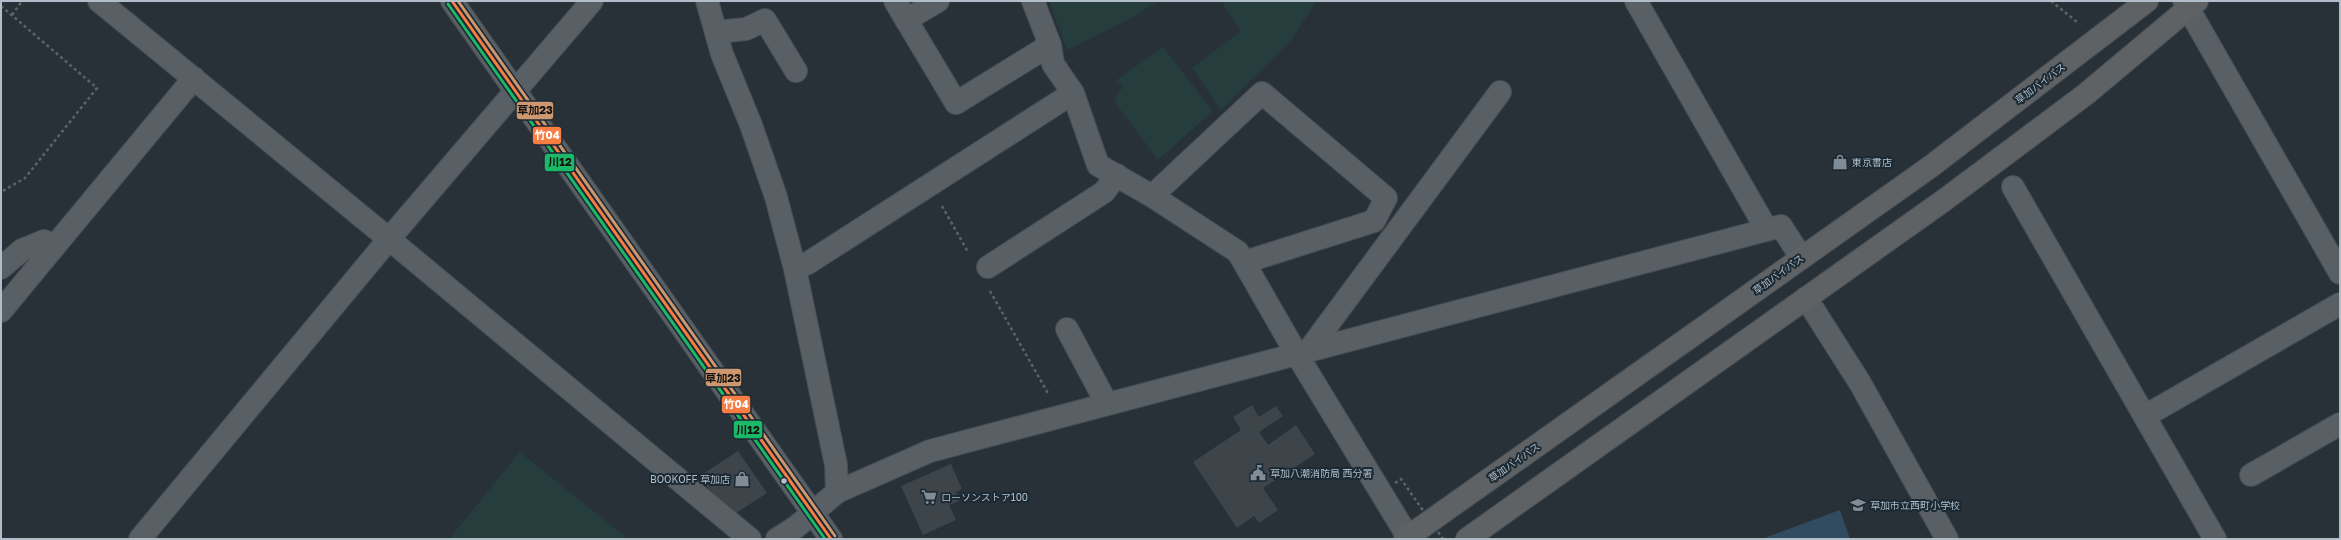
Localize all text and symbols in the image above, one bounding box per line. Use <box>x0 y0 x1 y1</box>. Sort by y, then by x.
street label: 草加バイパス <box>2013 60 2067 106</box>
line badge: 草加23 <box>516 101 554 120</box>
text: 草加23 <box>517 103 553 116</box>
line badge: 竹04 <box>532 126 562 145</box>
text: 竹04 <box>534 128 560 141</box>
line badge: 川12 <box>544 153 575 172</box>
shop icon: 東京書店 <box>1831 153 1849 171</box>
text: 川12 <box>548 155 572 168</box>
place label: 東京書店 <box>1852 156 1892 168</box>
street label: 草加バイパス <box>1750 252 1806 296</box>
line badge: 草加23 <box>705 368 742 387</box>
text: 草加23 <box>705 371 741 384</box>
line badge: 竹04 <box>721 395 751 414</box>
text: 竹04 <box>723 397 749 410</box>
line badge: 川12 <box>733 420 763 439</box>
text: 川12 <box>736 423 760 436</box>
street label: 草加バイパス <box>1486 440 1542 484</box>
public building icon: 草加八潮消防局 西分署 <box>1249 464 1267 482</box>
place label: 草加八潮消防局 西分署 <box>1270 467 1373 479</box>
shop icon: BOOKOFF 草加店 <box>733 470 751 488</box>
place label: BOOKOFF 草加店 <box>650 473 730 485</box>
unlabelled marker <box>779 476 789 486</box>
supermarket icon: ローソンストア100 <box>920 488 938 506</box>
place label: ローソンストア100 <box>941 491 1028 503</box>
school or university icon: 草加市立西町小学校 <box>1849 496 1867 514</box>
place label: 草加市立西町小学校 <box>1870 499 1960 511</box>

